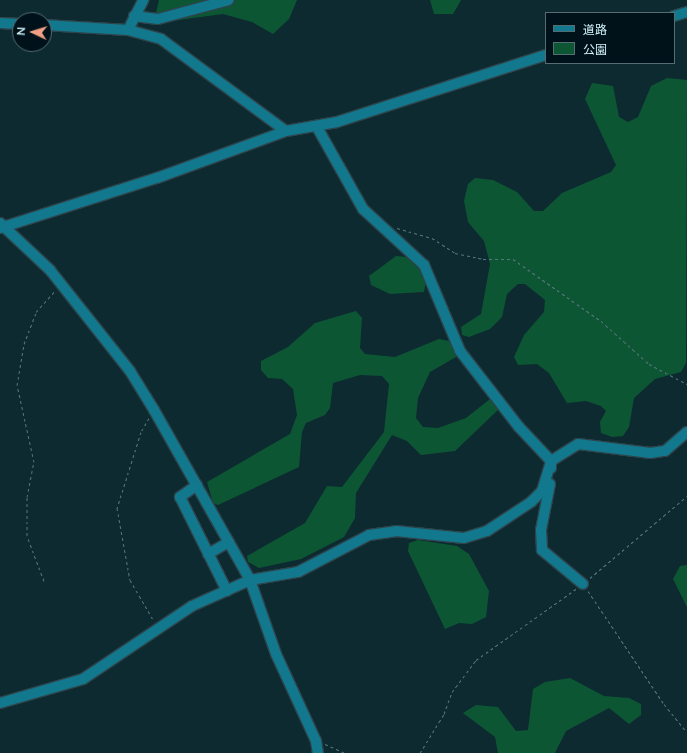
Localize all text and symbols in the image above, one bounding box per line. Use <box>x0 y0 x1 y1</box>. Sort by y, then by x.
north arrow <box>12 12 52 52</box>
legend <box>545 12 675 64</box>
text: 道路 <box>583 22 607 37</box>
text: N <box>14 27 27 36</box>
text: 公園 <box>583 42 607 57</box>

